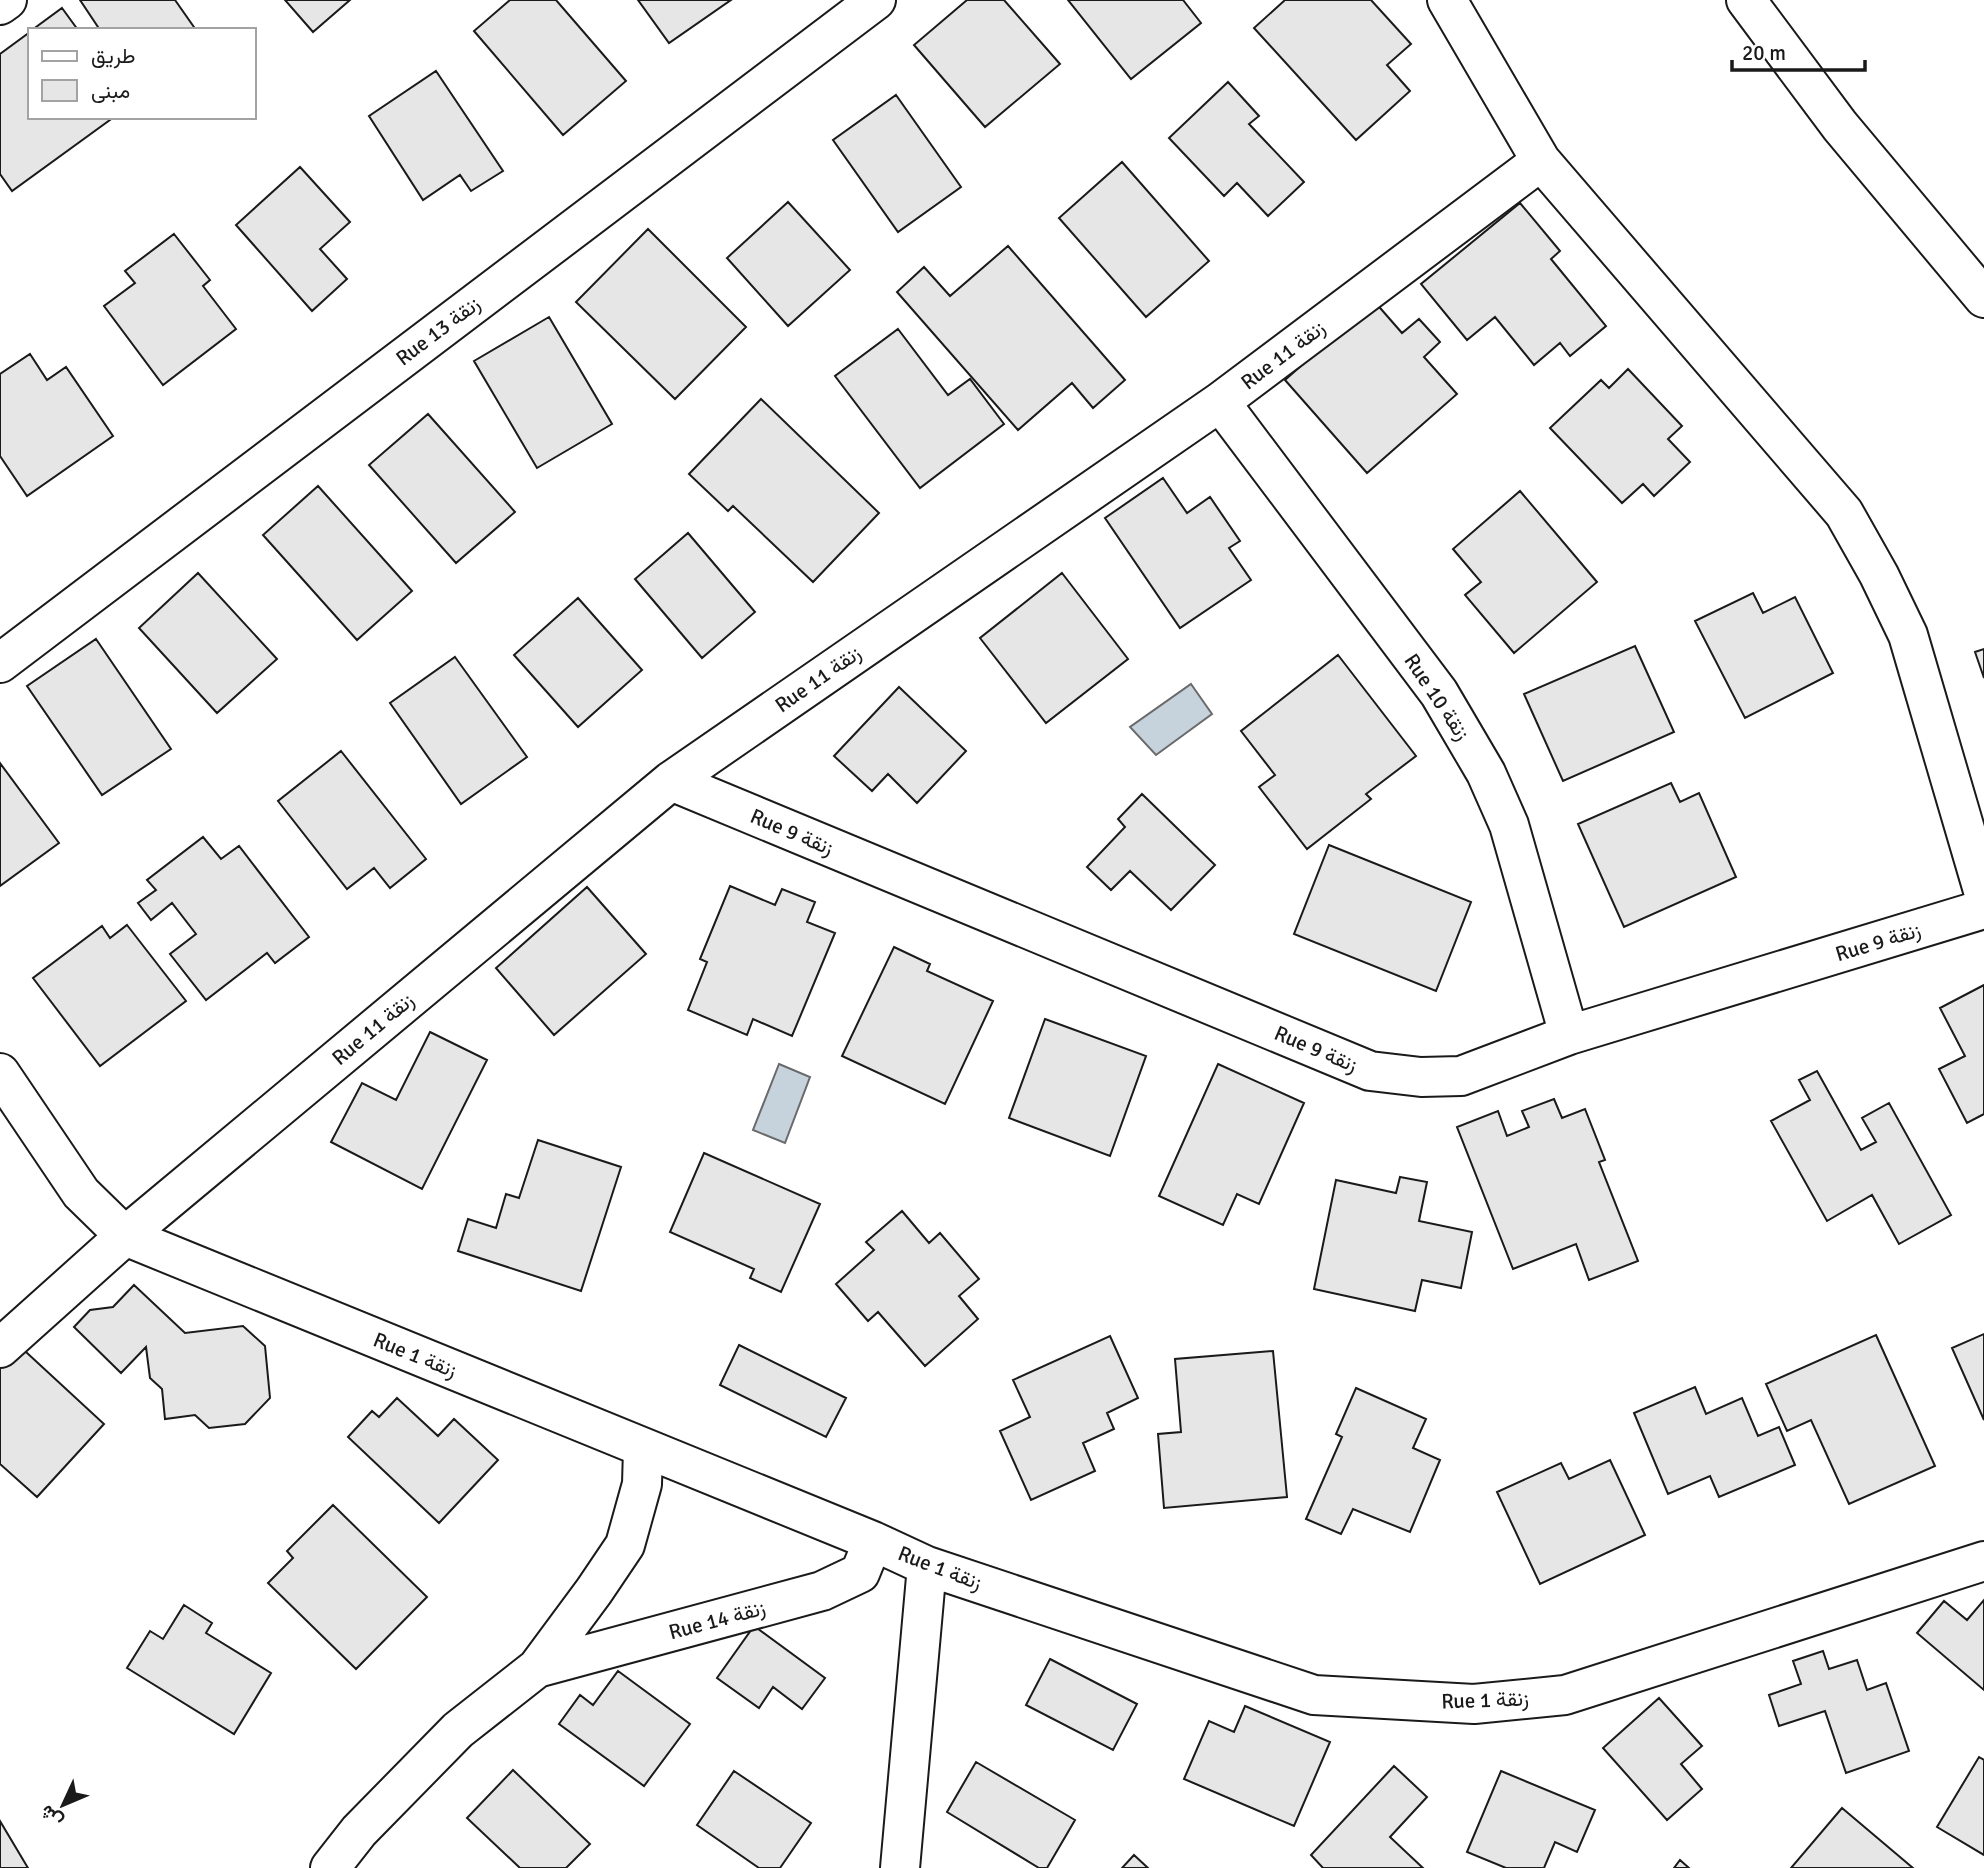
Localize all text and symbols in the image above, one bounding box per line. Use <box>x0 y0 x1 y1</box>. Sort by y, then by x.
legend <box>28 28 256 119</box>
scale bar <box>1732 28 1865 72</box>
text: 20 m <box>1742 40 1786 66</box>
text: طريق <box>91 43 136 69</box>
text: مبنى <box>91 78 130 104</box>
street label: Rue 13 زنقة <box>391 291 485 371</box>
street label: Rue 11 زنقة <box>1236 315 1330 395</box>
street label: Rue 11 زنقة <box>770 640 866 718</box>
street label: Rue 10 زنقة <box>1399 649 1475 745</box>
street label: Rue 9 زنقة <box>747 803 837 861</box>
street label: Rue 9 زنقة <box>1832 917 1924 967</box>
street label: Rue 11 زنقة <box>327 987 419 1071</box>
street label: Rue 9 زنقة <box>1271 1020 1361 1078</box>
street label: Rue 1 زنقة <box>369 1327 461 1383</box>
street label: Rue 1 زنقة <box>894 1540 986 1596</box>
street label: Rue 14 زنقة <box>666 1595 768 1645</box>
street label: Rue 1 زنقة <box>1441 1685 1529 1715</box>
north arrow <box>28 1770 98 1840</box>
text: ش <box>35 1799 68 1833</box>

